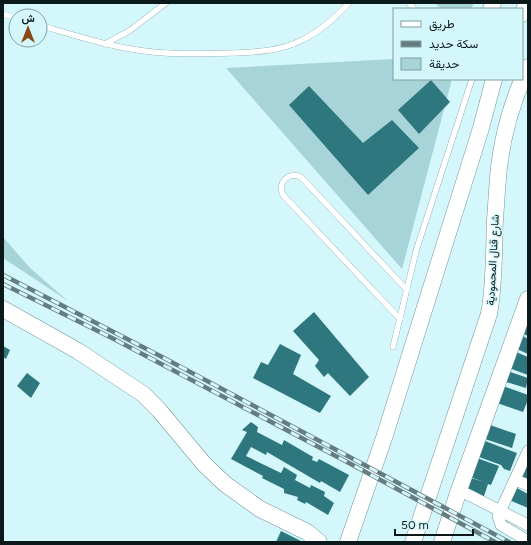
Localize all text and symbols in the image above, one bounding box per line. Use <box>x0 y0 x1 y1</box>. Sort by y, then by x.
north arrow <box>8 8 48 48</box>
legend <box>393 8 523 80</box>
text: ش <box>21 12 35 25</box>
text: طريق <box>429 17 455 32</box>
text: سكة حديد <box>429 37 478 51</box>
text: حديقة <box>429 57 459 71</box>
street label: شارع قنال المحمودية <box>484 214 503 306</box>
scale bar <box>395 511 473 537</box>
text: 50 m <box>401 518 429 532</box>

